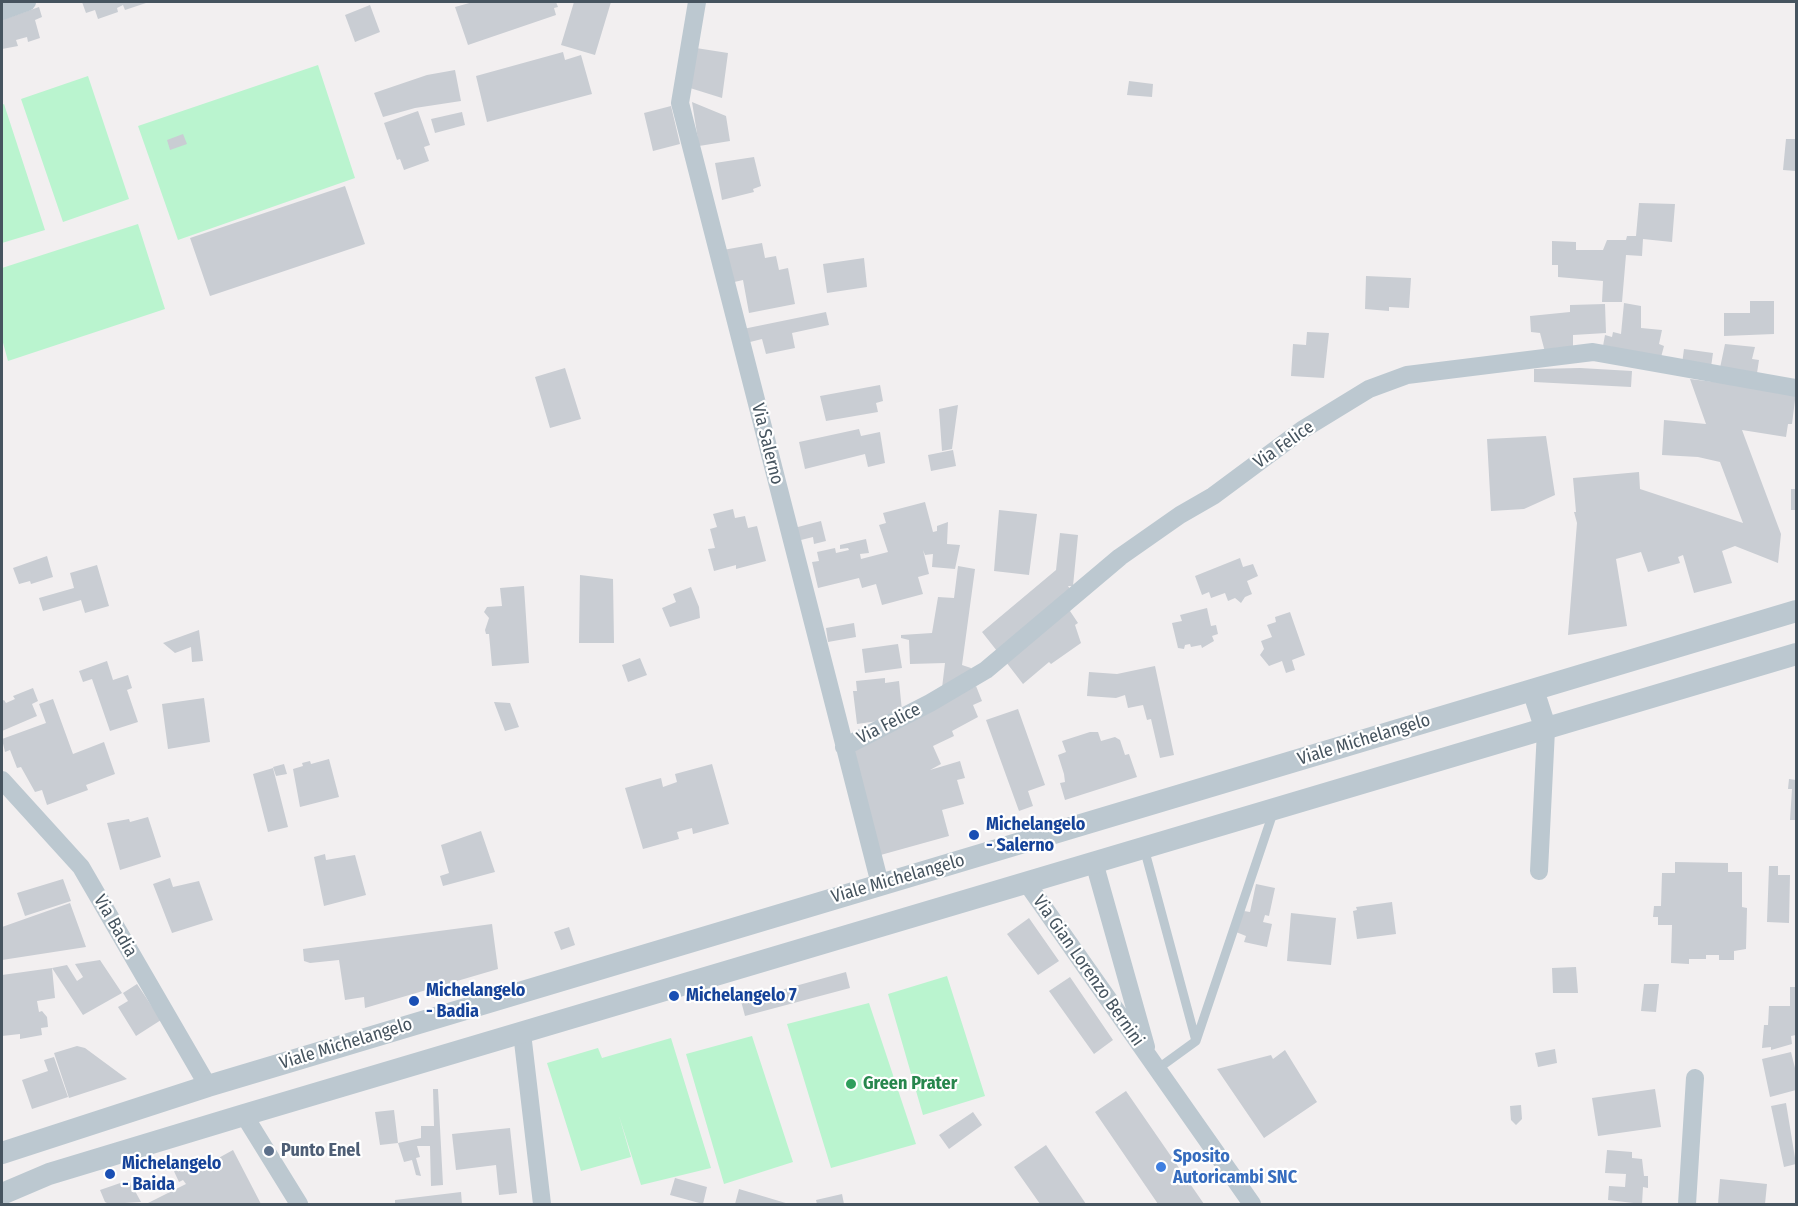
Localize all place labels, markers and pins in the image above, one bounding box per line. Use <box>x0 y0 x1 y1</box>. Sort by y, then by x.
place label: Michelangelo - Salerno <box>986 814 1085 856</box>
marker: Michelangelo - Salerno <box>967 828 981 842</box>
place label: Michelangelo - Badia <box>426 980 525 1022</box>
place label: Michelangelo 7 <box>686 985 797 1007</box>
marker: Michelangelo 7 <box>667 989 681 1003</box>
marker: Michelangelo - Badia <box>407 994 421 1008</box>
place label: Green Prater <box>863 1073 957 1095</box>
marker: Green Prater <box>844 1077 858 1091</box>
place label: Punto Enel <box>281 1140 360 1162</box>
marker: Punto Enel <box>262 1144 276 1158</box>
place label: Sposito Autoricambi SNC <box>1173 1146 1297 1188</box>
place label: Michelangelo - Baida <box>122 1153 221 1196</box>
marker: Sposito Autoricambi SNC <box>1154 1160 1168 1174</box>
marker: Michelangelo - Baida <box>103 1167 117 1181</box>

